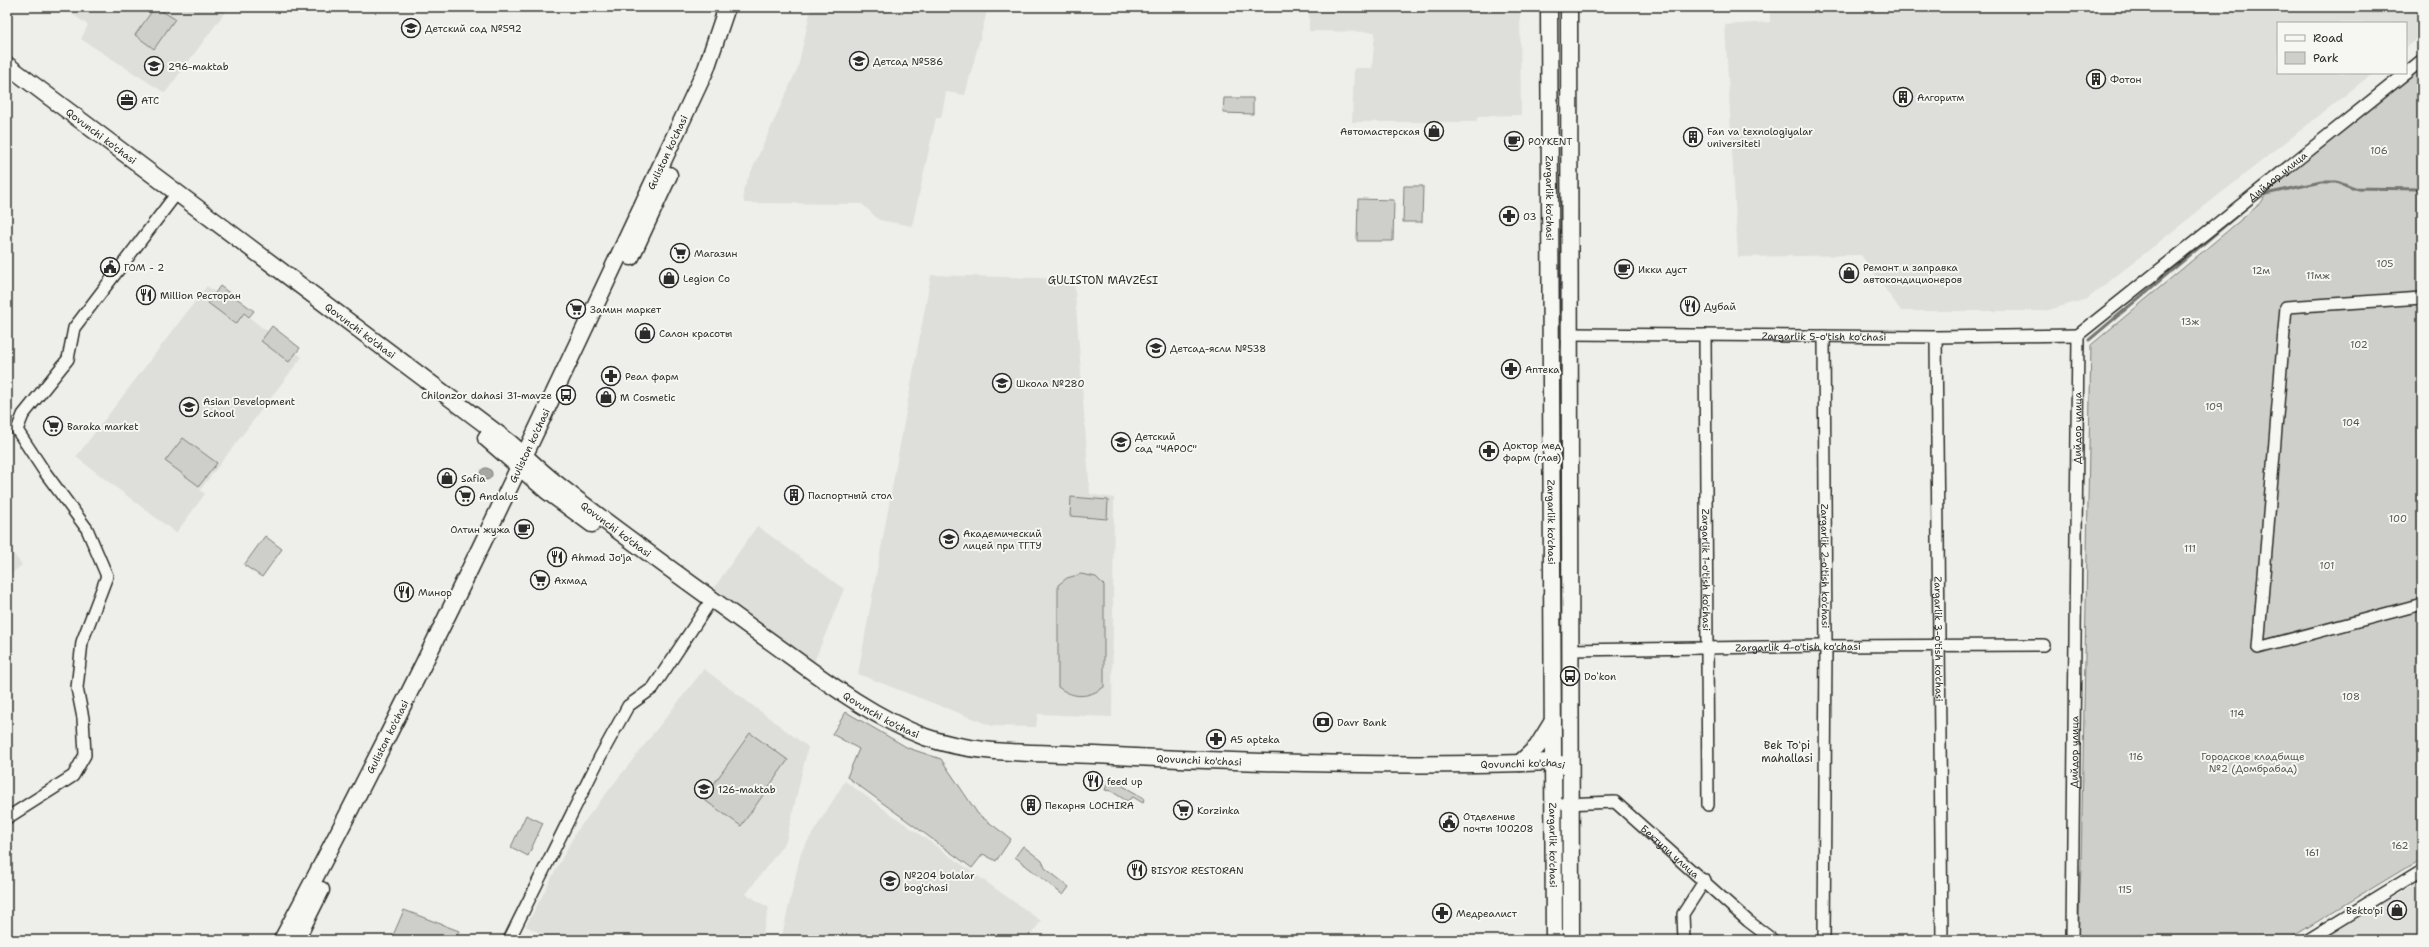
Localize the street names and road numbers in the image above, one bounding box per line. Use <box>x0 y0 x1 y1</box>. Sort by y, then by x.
street label: Qovunchi ko'chasi <box>63 105 139 167</box>
street label: Guliston ko'chasi <box>644 113 690 192</box>
street label: Дийдор улица <box>2245 148 2310 203</box>
street label: Zargarlik ko'chasi <box>1543 155 1557 241</box>
street label: Qovunchi ko'chasi <box>322 300 398 361</box>
street label: Zargarlik 5-o'tish ko'chasi <box>1762 329 1886 343</box>
street label: Дийдор улица <box>2070 391 2084 464</box>
street label: Guliston ko'chasi <box>506 406 553 485</box>
street label: Zargarlik ko'chasi <box>1545 479 1558 565</box>
street label: Qovunchi ko'chasi <box>578 498 654 560</box>
street label: Zargarlik 2-o'tish ko'chasi <box>1819 504 1832 629</box>
street label: Zargarlik 1-o'tish ko'chasi <box>1700 509 1713 631</box>
street label: Zargarlik 3-o'tish ko'chasi <box>1932 576 1946 702</box>
street label: Zargarlik 4-o'tish ko'chasi <box>1735 639 1861 654</box>
street label: Qovunchi ko'chasi <box>841 689 922 741</box>
street label: Guliston ko'chasi <box>363 697 411 776</box>
street label: Дийдор улица <box>2067 715 2081 788</box>
street label: Qovunchi ko'chasi <box>1156 752 1242 768</box>
street label: Qovunchi ko'chasi <box>1480 755 1567 772</box>
street label: Zargarlik ko'chasi <box>1547 802 1560 888</box>
street label: Бектупи улица <box>1638 822 1703 881</box>

